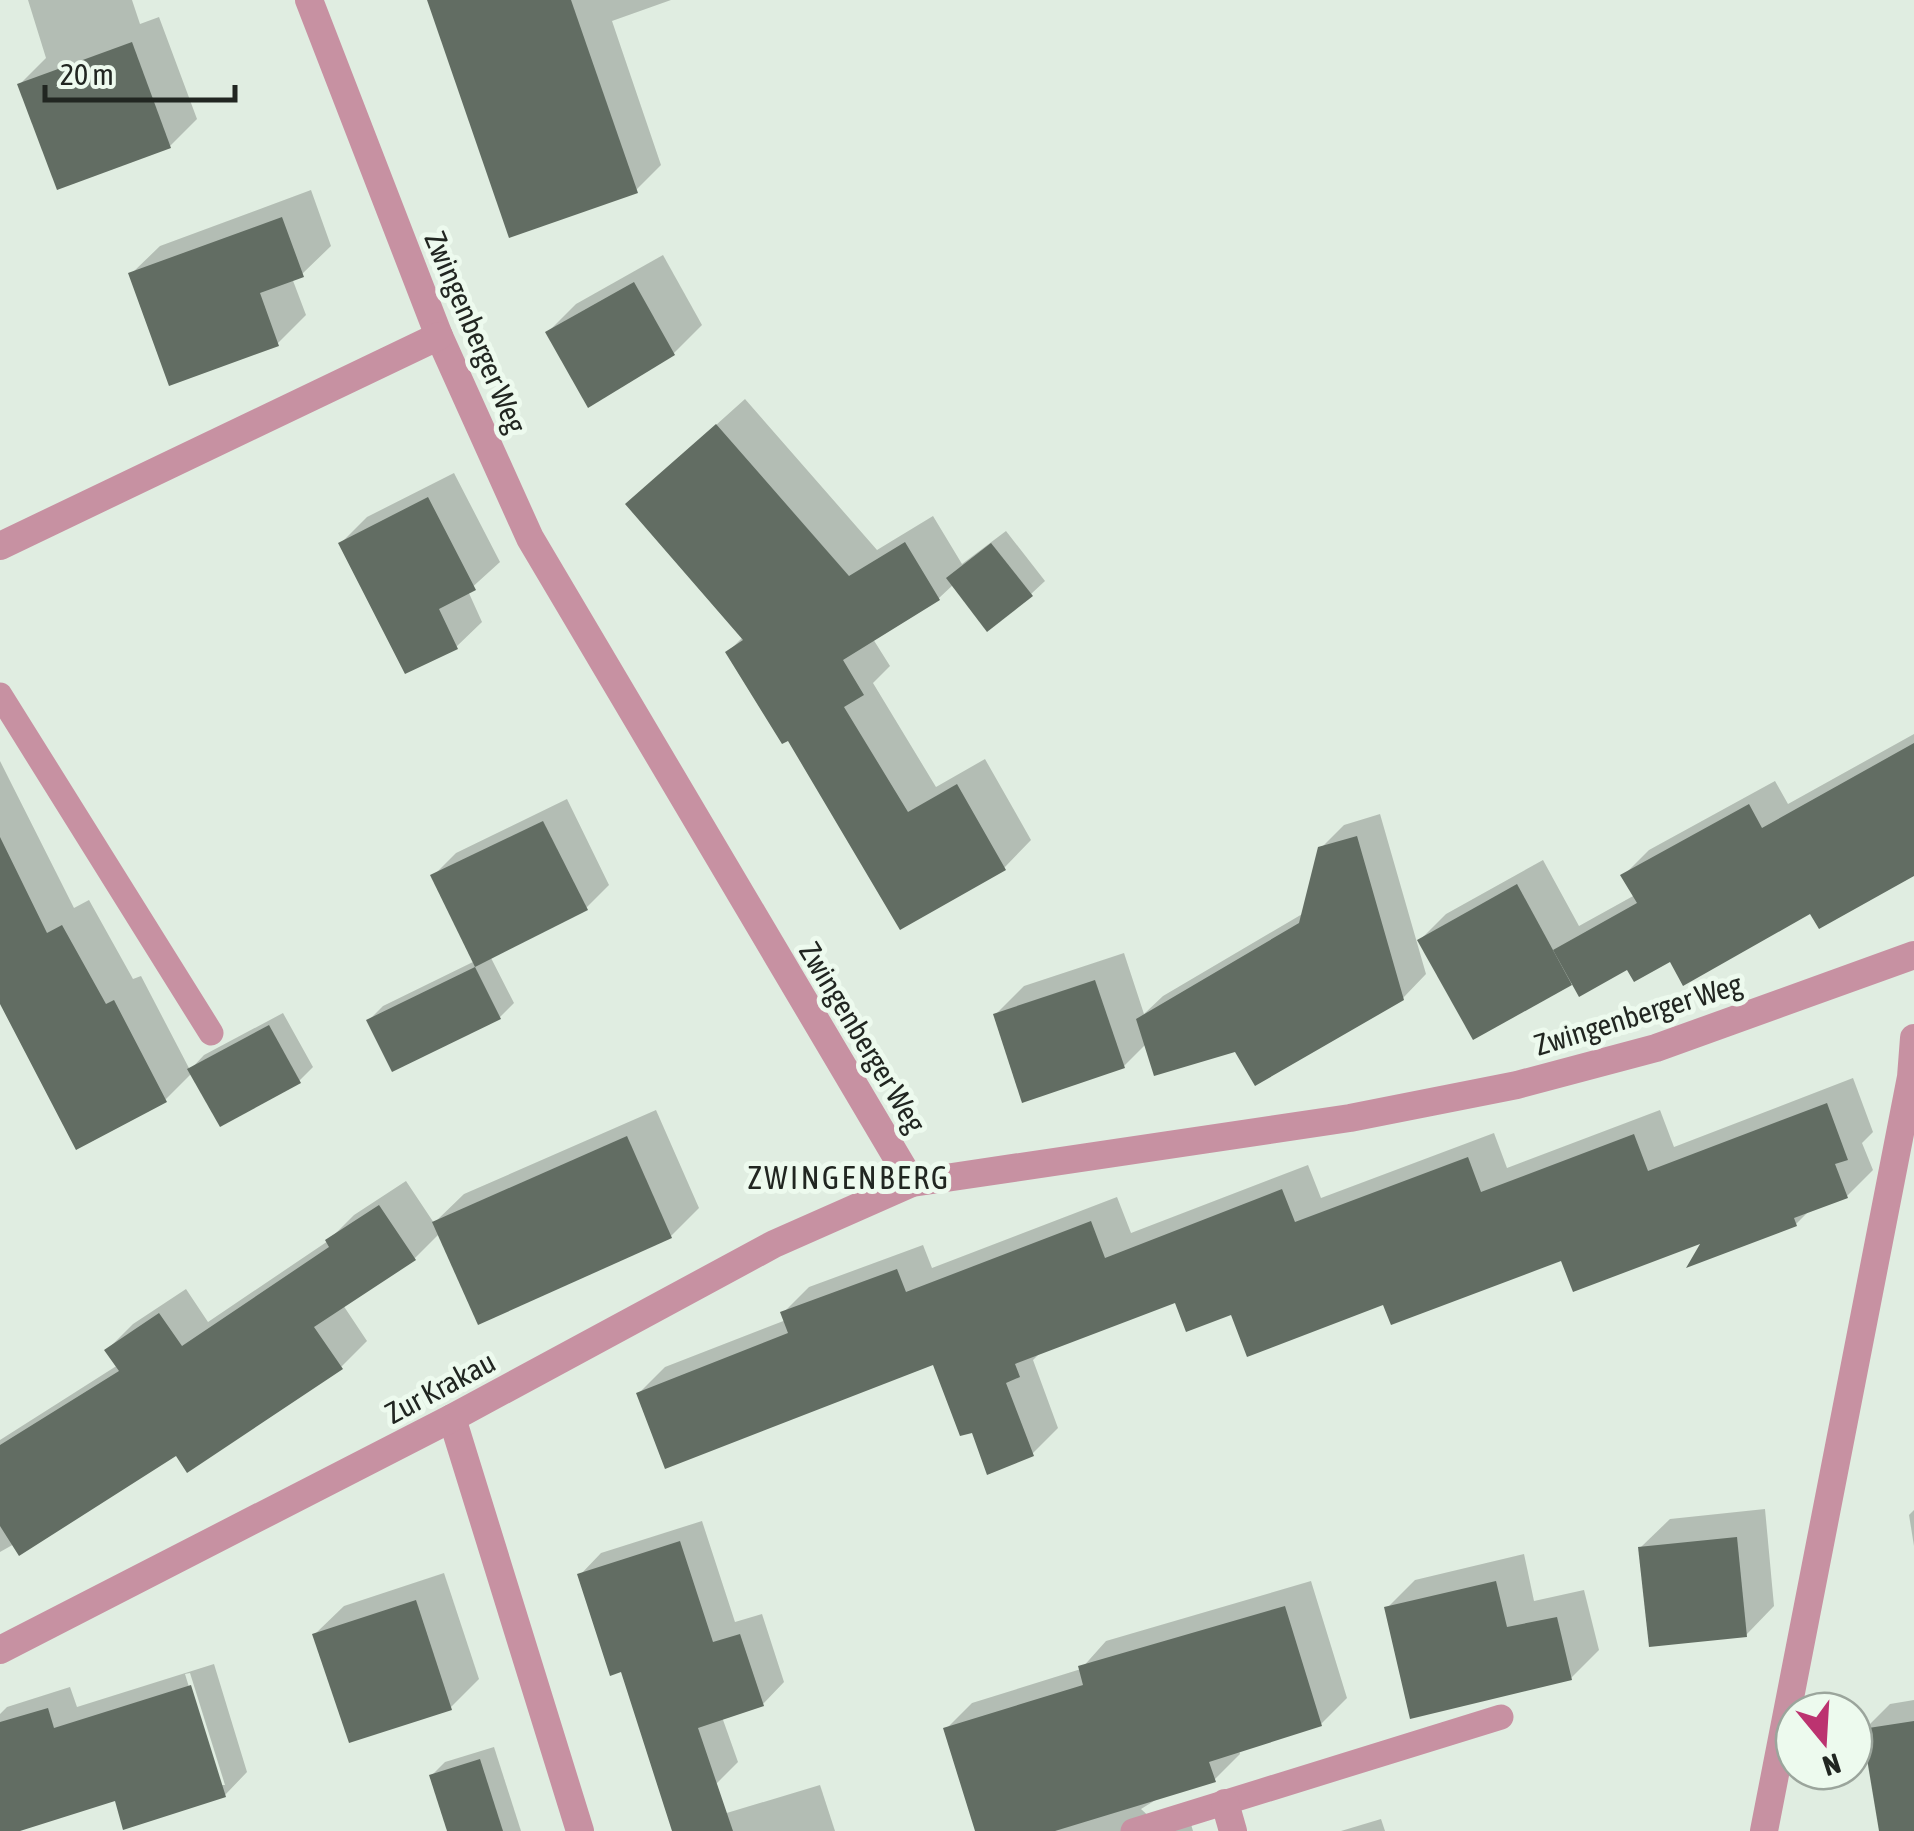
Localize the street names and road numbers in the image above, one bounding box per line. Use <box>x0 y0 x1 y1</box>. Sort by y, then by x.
street label: Zwingenberger Weg <box>418 226 534 438</box>
street label: Zwingenberger Weg <box>793 936 933 1138</box>
street label: Zwingenberger Weg <box>1530 966 1746 1062</box>
street label: Zur Krakau <box>379 1344 501 1430</box>

